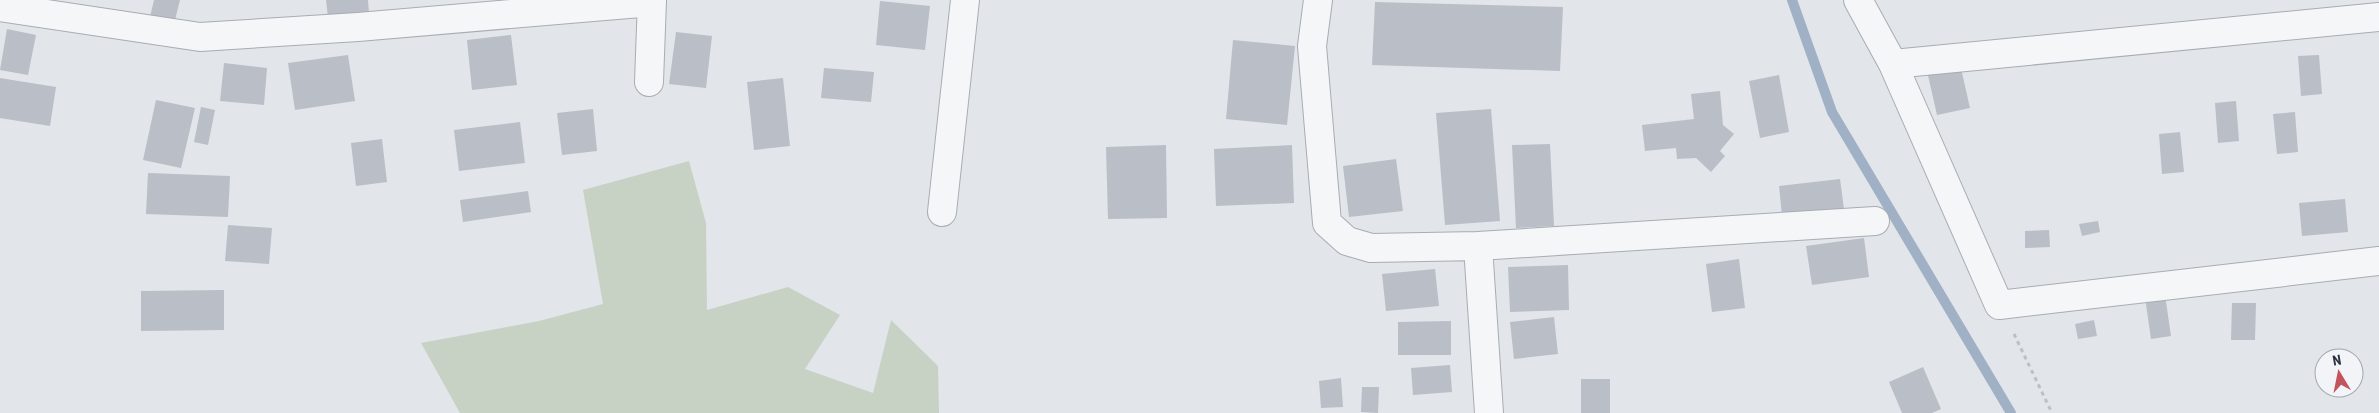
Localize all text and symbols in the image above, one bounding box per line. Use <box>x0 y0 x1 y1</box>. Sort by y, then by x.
north arrow <box>2314 348 2364 398</box>
text: N <box>2331 352 2342 369</box>

